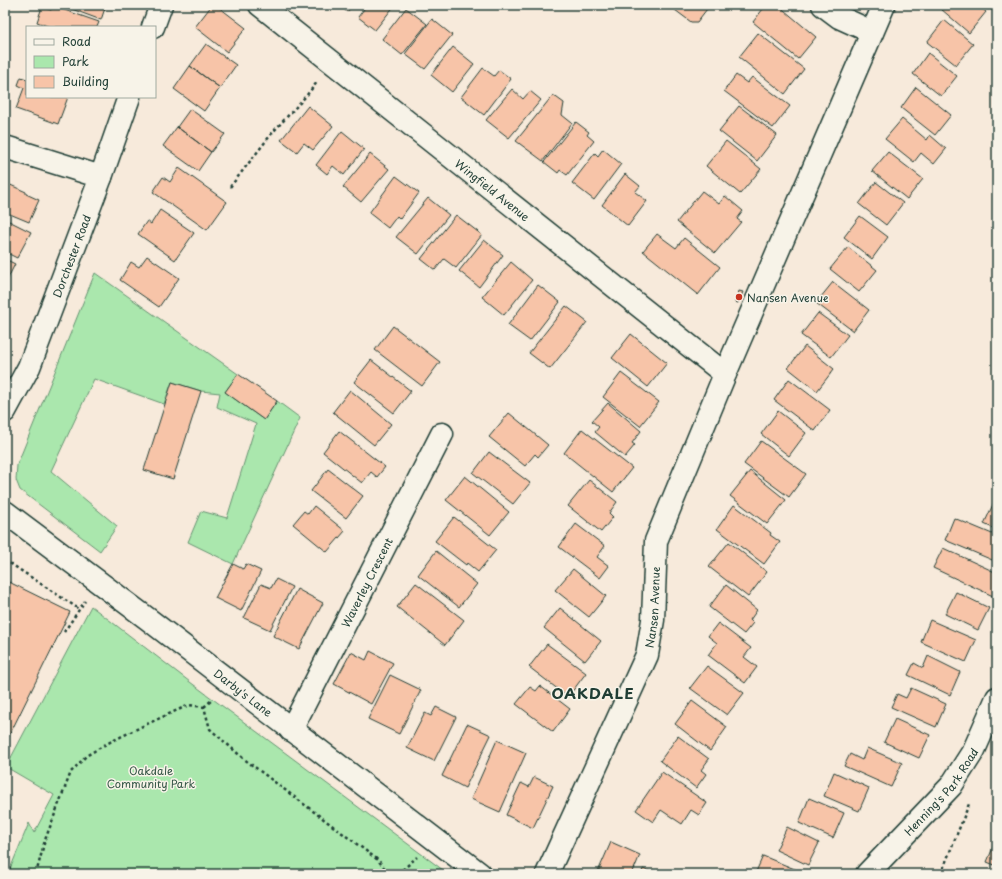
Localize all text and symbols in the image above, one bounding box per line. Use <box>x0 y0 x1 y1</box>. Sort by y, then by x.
legend <box>26 26 156 98</box>
text: Road <box>62 32 91 50</box>
text: Park <box>62 52 89 70</box>
text: Building <box>62 72 109 90</box>
street label: Wingfield Avenue <box>452 155 534 225</box>
street label: Dorchester Road <box>48 212 95 300</box>
place label: Nansen Avenue <box>747 289 829 306</box>
marker: Nansen Avenue <box>734 292 744 302</box>
street label: Waverley Crescent <box>336 534 397 630</box>
street label: Nansen Avenue <box>640 566 664 649</box>
street label: Darby's Lane <box>211 664 276 720</box>
district label: OAKDALE <box>551 681 635 704</box>
street label: Henning's Park Road <box>900 744 982 839</box>
park label: Oakdale Community Park <box>107 762 196 792</box>

